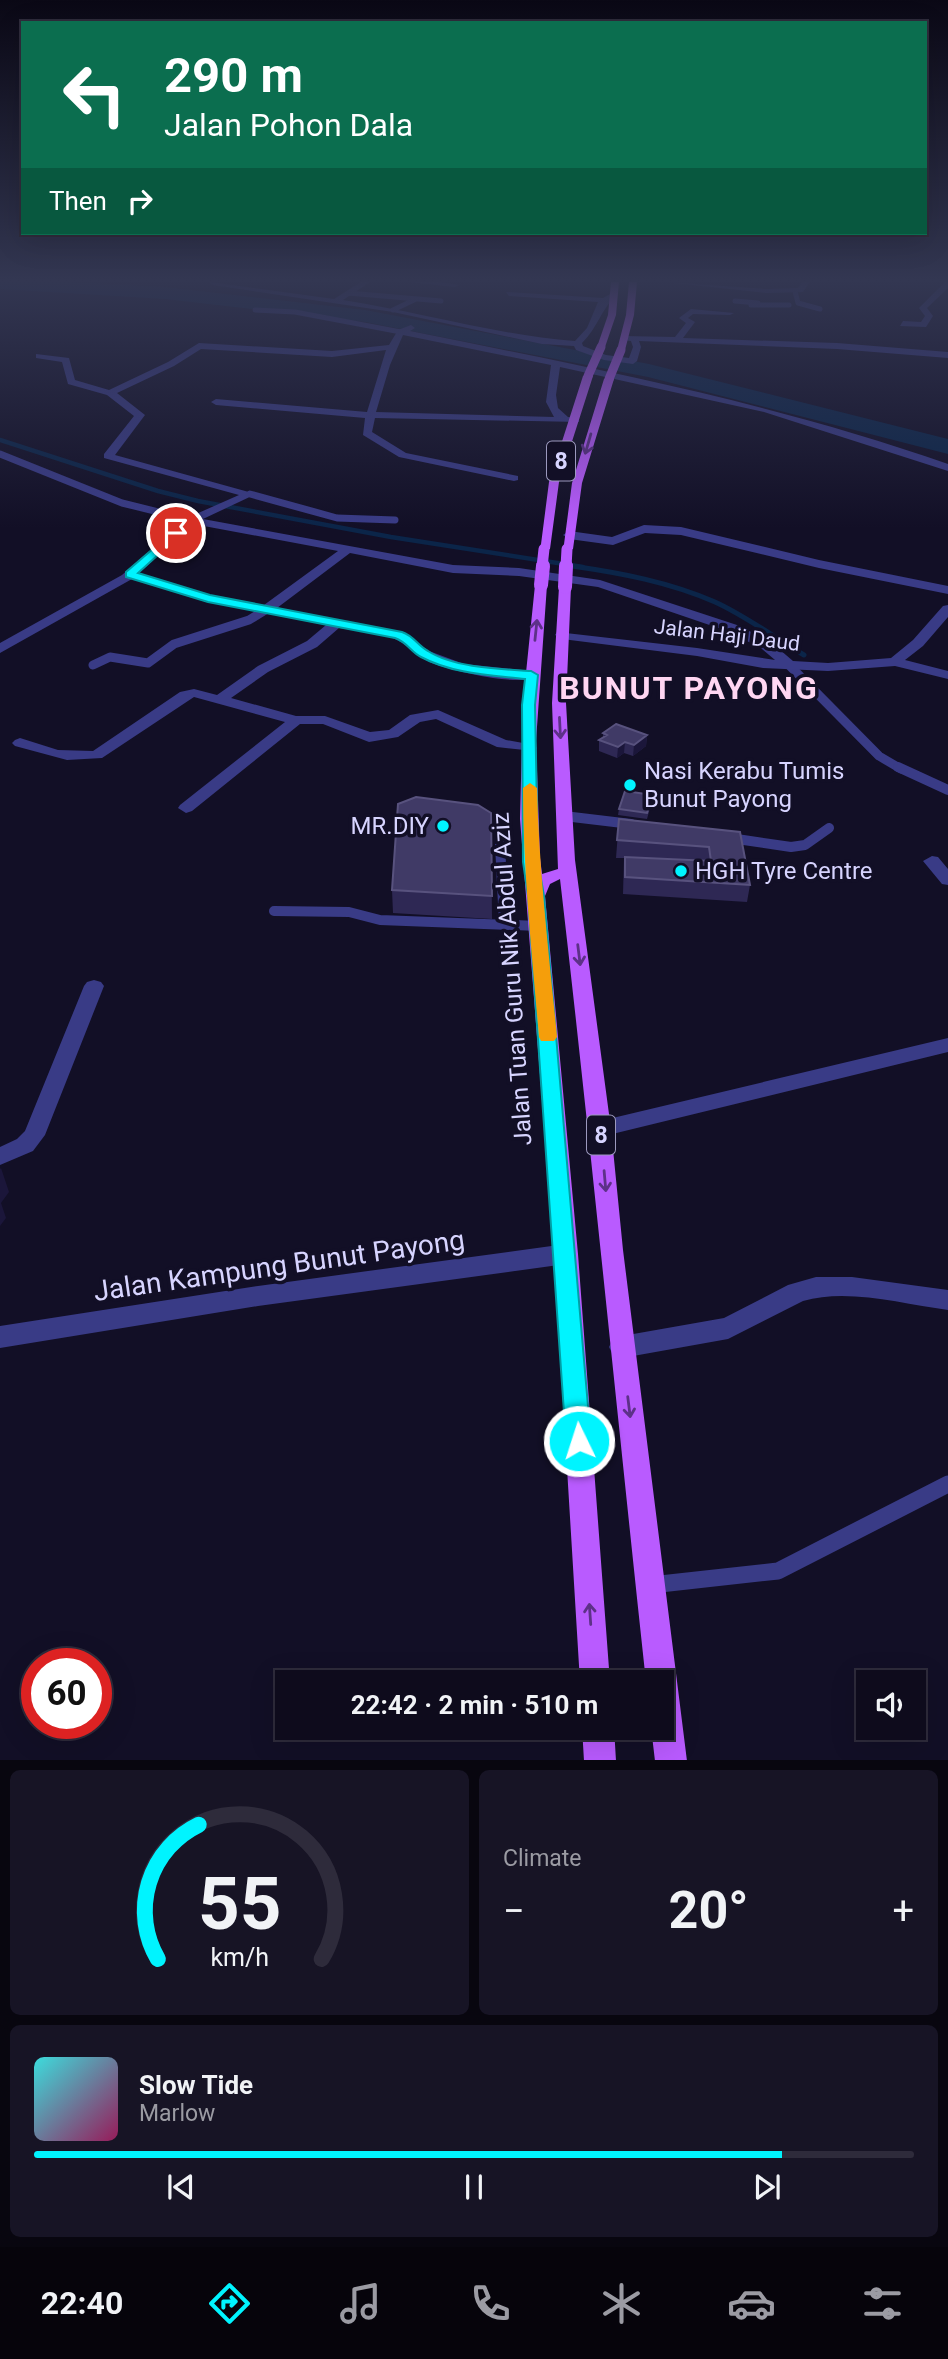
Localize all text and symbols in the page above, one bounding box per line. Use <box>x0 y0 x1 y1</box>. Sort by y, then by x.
text: 290 m <box>164 47 303 104</box>
icon: left <box>49 49 140 140</box>
text: Jalan Pohon Dala <box>164 106 413 144</box>
icon: right <box>121 182 159 220</box>
text: Then <box>49 186 107 216</box>
one-way arrow <box>580 433 593 455</box>
road number: 8 <box>547 442 575 481</box>
pin <box>146 503 206 563</box>
icon: arrive <box>157 514 195 552</box>
street label: Jalan Haji Daud <box>653 614 801 656</box>
one-way arrow <box>530 619 543 641</box>
district label: BUNUT PAYONG <box>559 669 819 707</box>
one-way arrow <box>553 717 566 740</box>
place label: Nasi Kerabu Tumis Bunut Payong <box>644 757 844 813</box>
marker: Nasi Kerabu Tumis Bunut Payong <box>622 777 638 793</box>
street label: Jalan Tuan Guru Nik Abdul Aziz <box>486 811 538 1146</box>
place label: MR.DIY <box>351 812 430 840</box>
marker: MR.DIY <box>435 818 451 834</box>
place label: HGH Tyre Centre <box>695 857 873 885</box>
marker: HGH Tyre Centre <box>673 863 689 879</box>
one-way arrow <box>573 943 586 966</box>
road number: 8 <box>587 1116 615 1154</box>
one-way arrow <box>599 1169 612 1192</box>
street label: Jalan Kampung Bunut Payong <box>91 1223 467 1308</box>
one-way arrow <box>623 1395 636 1418</box>
position arrow <box>542 1404 616 1478</box>
one-way arrow <box>583 1603 596 1625</box>
speed limit sign: 60 <box>21 1648 112 1739</box>
map controls <box>856 1670 926 1740</box>
button: sound <box>856 1670 926 1740</box>
text: 22:42 · 2 min · 510 m <box>351 1690 598 1720</box>
text: Climate <box>503 1845 582 1872</box>
text: 55 <box>198 1861 281 1947</box>
text: 20° <box>669 1880 749 1941</box>
text: − <box>503 1889 525 1933</box>
text: + <box>892 1889 914 1933</box>
text: km/h <box>210 1942 269 1971</box>
text: Slow Tide <box>139 2070 253 2100</box>
text: Marlow <box>139 2100 215 2127</box>
icon: previous <box>162 2168 200 2206</box>
icon: pause <box>455 2168 493 2206</box>
icon: next <box>748 2168 786 2206</box>
icon: directions <box>205 2279 254 2328</box>
icon: music <box>336 2279 385 2328</box>
icon: phone <box>466 2279 515 2328</box>
icon: climate <box>597 2279 646 2328</box>
icon: car <box>727 2279 776 2328</box>
icon: filters <box>858 2279 907 2328</box>
text: 22:40 <box>41 2284 123 2322</box>

